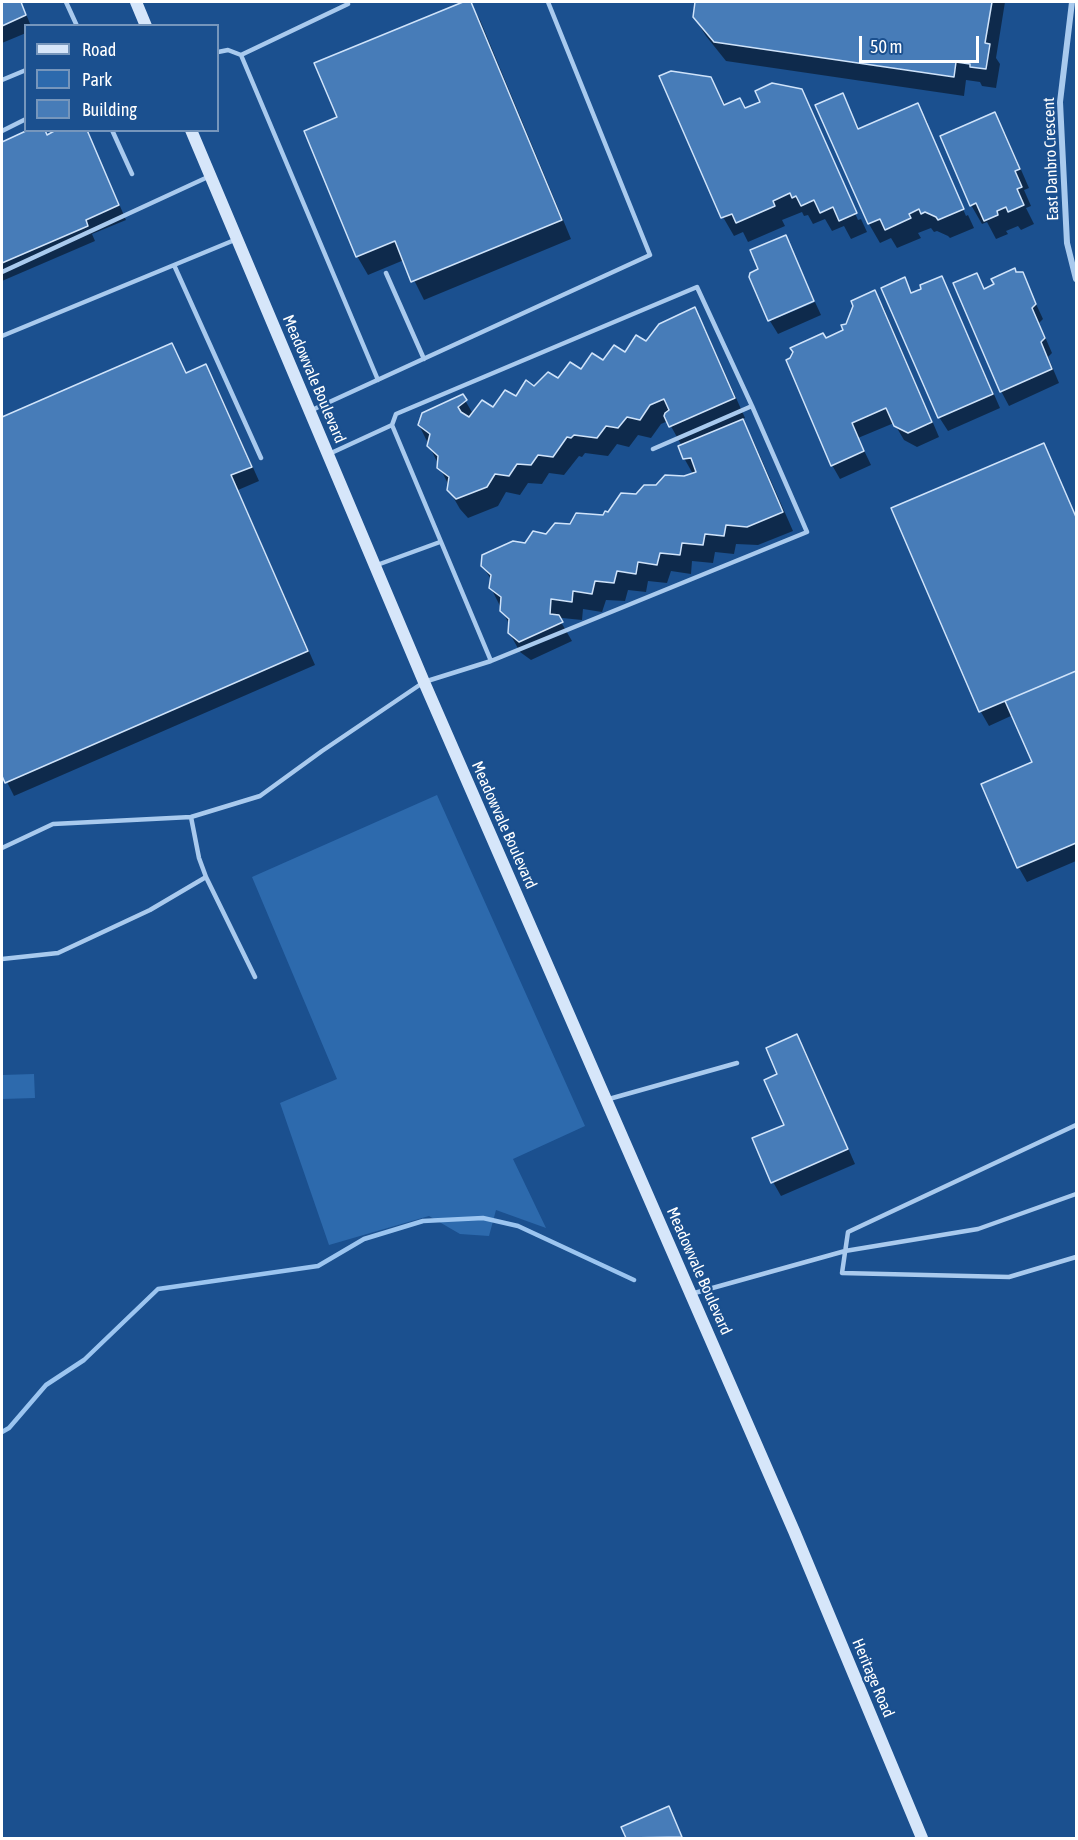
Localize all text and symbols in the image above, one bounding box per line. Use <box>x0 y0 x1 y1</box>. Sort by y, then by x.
legend <box>24 24 219 132</box>
scale bar <box>862 24 982 62</box>
text: 50 m <box>870 36 902 57</box>
text: Road <box>82 39 116 60</box>
text: Park <box>82 69 112 90</box>
street label: East Danbro Crescent <box>1039 97 1063 221</box>
text: Building <box>82 99 137 120</box>
street label: Meadowvale Boulevard <box>278 312 350 446</box>
street label: Meadowvale Boulevard <box>467 758 541 892</box>
street label: Meadowvale Boulevard <box>662 1204 736 1338</box>
street label: Heritage Road <box>848 1636 898 1720</box>

